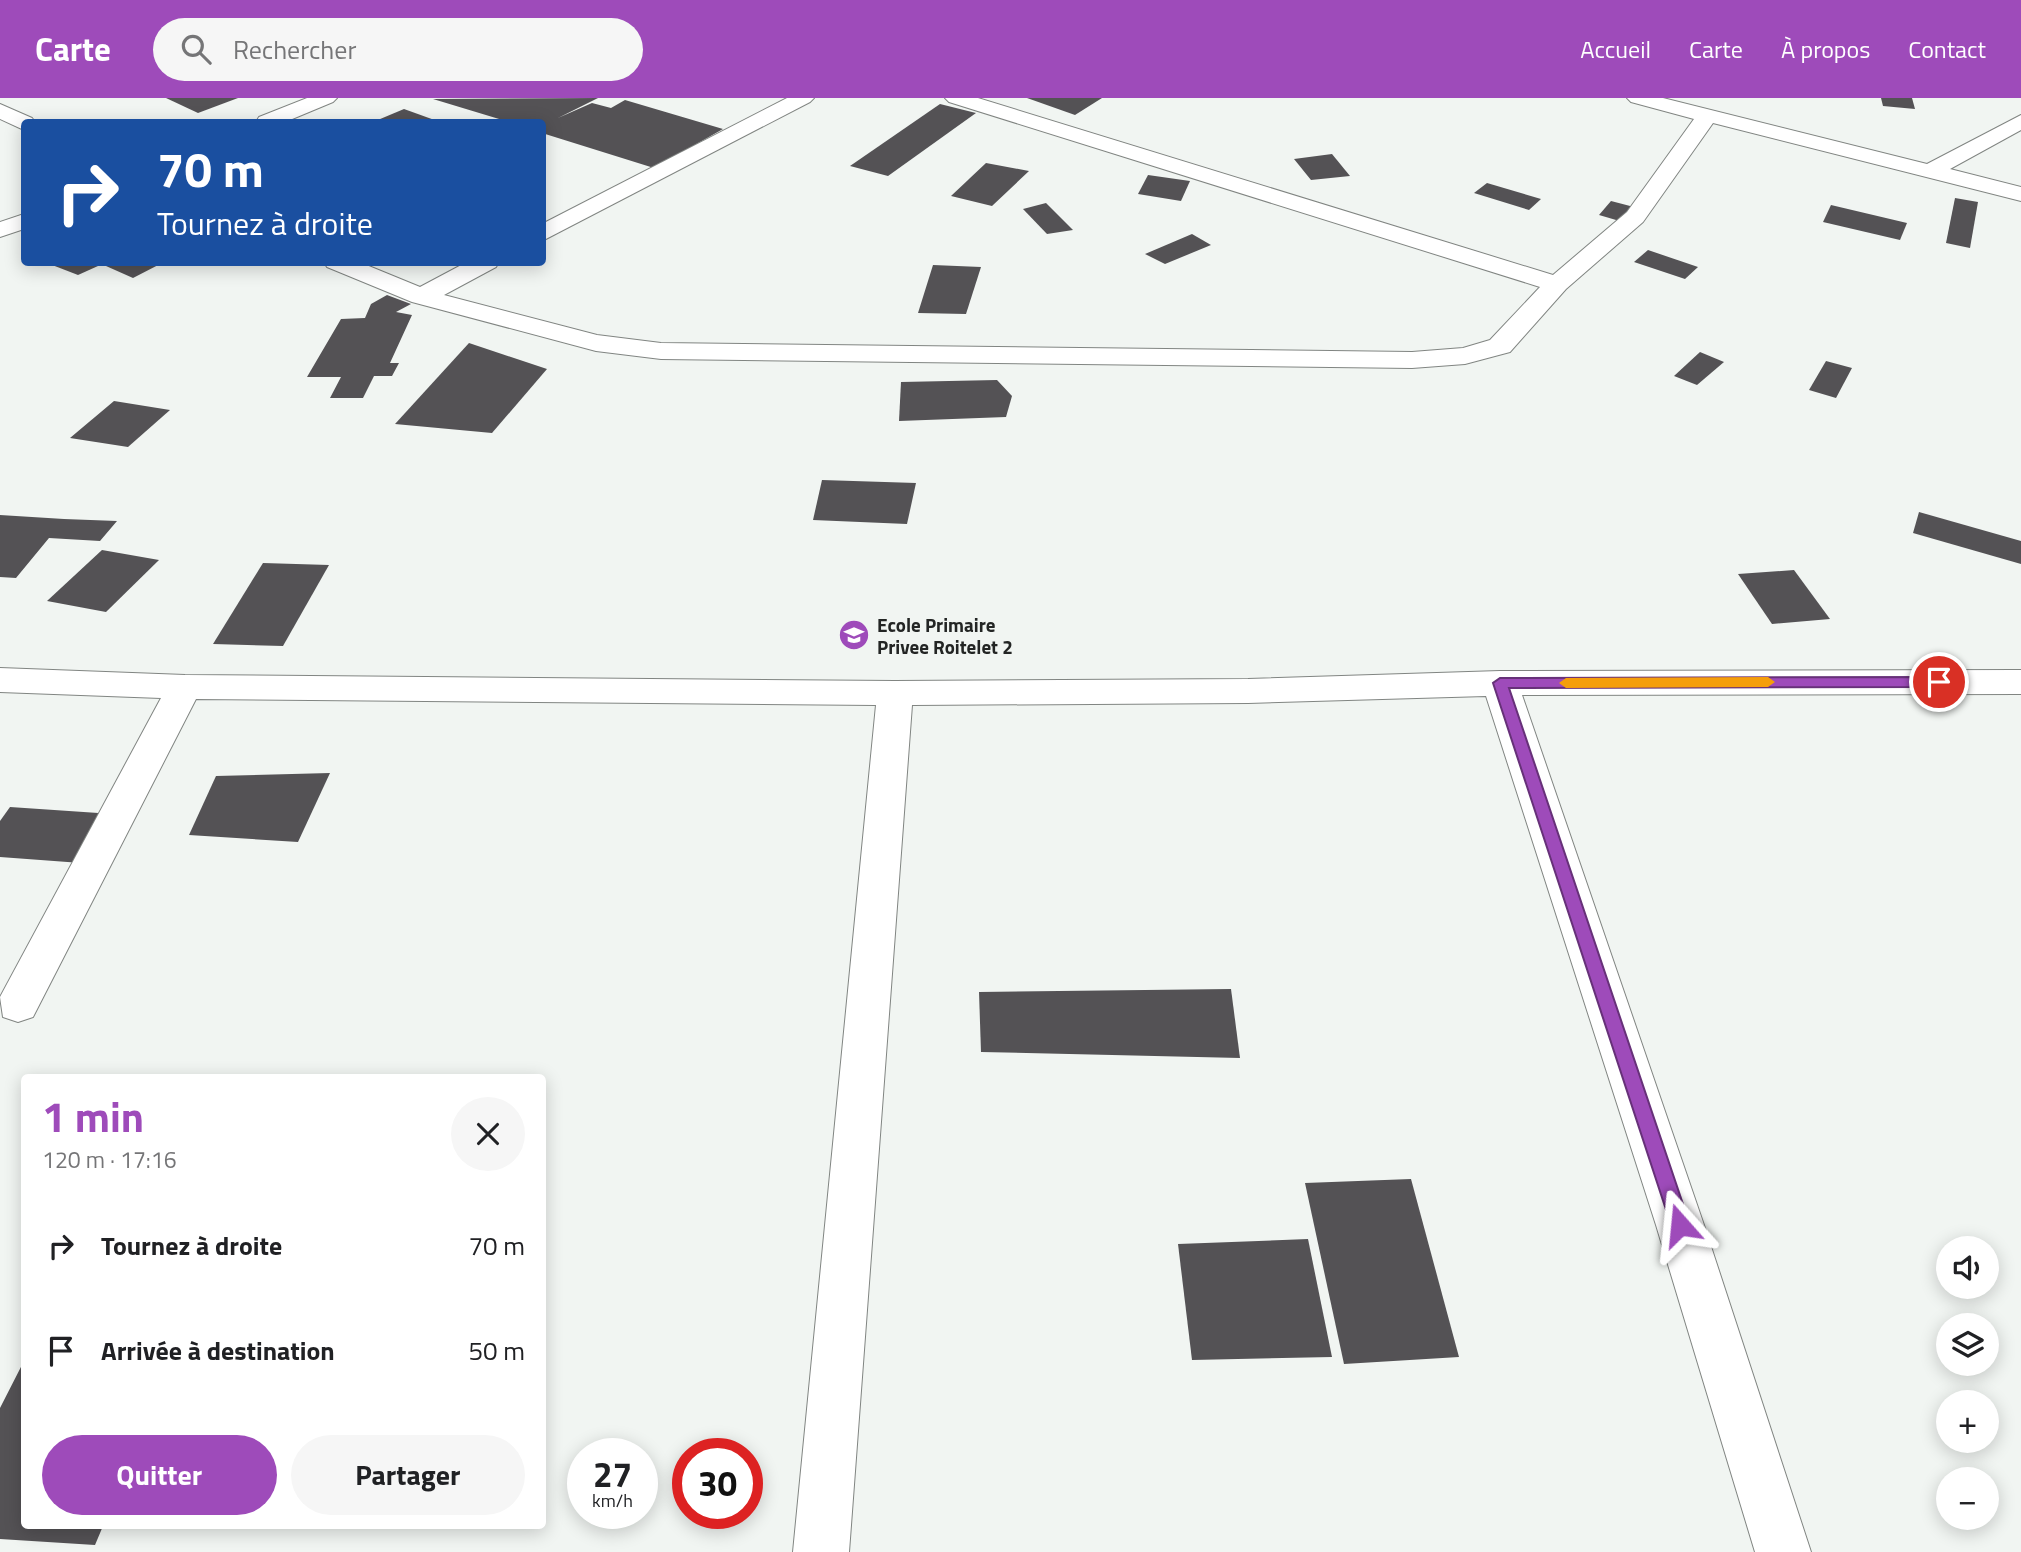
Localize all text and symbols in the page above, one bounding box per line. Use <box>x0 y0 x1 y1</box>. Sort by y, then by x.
search box <box>153 18 643 81</box>
text: Carte <box>35 24 111 74</box>
icon: search <box>177 30 215 68</box>
text: Rechercher <box>233 30 356 69</box>
text: Accueil <box>1580 31 1651 67</box>
text: Carte <box>1689 31 1743 67</box>
text: À propos <box>1781 31 1870 67</box>
text: Contact <box>1908 31 1986 67</box>
text: 70 m <box>157 131 264 206</box>
icon: right <box>42 147 133 238</box>
text: Tournez à droite <box>157 199 373 247</box>
place label: Ecole Primaire Privee Roitelet 2 <box>877 610 1013 661</box>
school or university icon: Ecole Primaire Privee Roitelet 2 <box>837 618 871 652</box>
pin <box>1909 652 1969 712</box>
icon: arrive <box>1920 663 1958 701</box>
text: 1 min <box>42 1084 144 1148</box>
button: close <box>451 1097 525 1171</box>
text: 120 m · 17:16 <box>42 1142 177 1177</box>
position arrow <box>1643 1188 1717 1262</box>
text: Tournez à droite <box>101 1226 282 1265</box>
text: 70 m <box>468 1226 525 1265</box>
icon: right <box>42 1227 80 1265</box>
map controls <box>1936 1236 1999 1530</box>
button: sound <box>1936 1236 1999 1299</box>
button: layers <box>1936 1313 1999 1376</box>
text: Arrivée à destination <box>101 1331 335 1370</box>
text: 50 m <box>468 1331 525 1370</box>
icon: arrive <box>42 1332 80 1370</box>
button: + <box>1936 1390 1999 1453</box>
button: Quitter <box>42 1435 277 1515</box>
button: Partager <box>291 1435 525 1515</box>
speed limit sign: 30 <box>672 1438 763 1529</box>
text: 27 <box>593 1447 632 1501</box>
button: − <box>1936 1467 1999 1530</box>
text: km/h <box>592 1487 633 1514</box>

